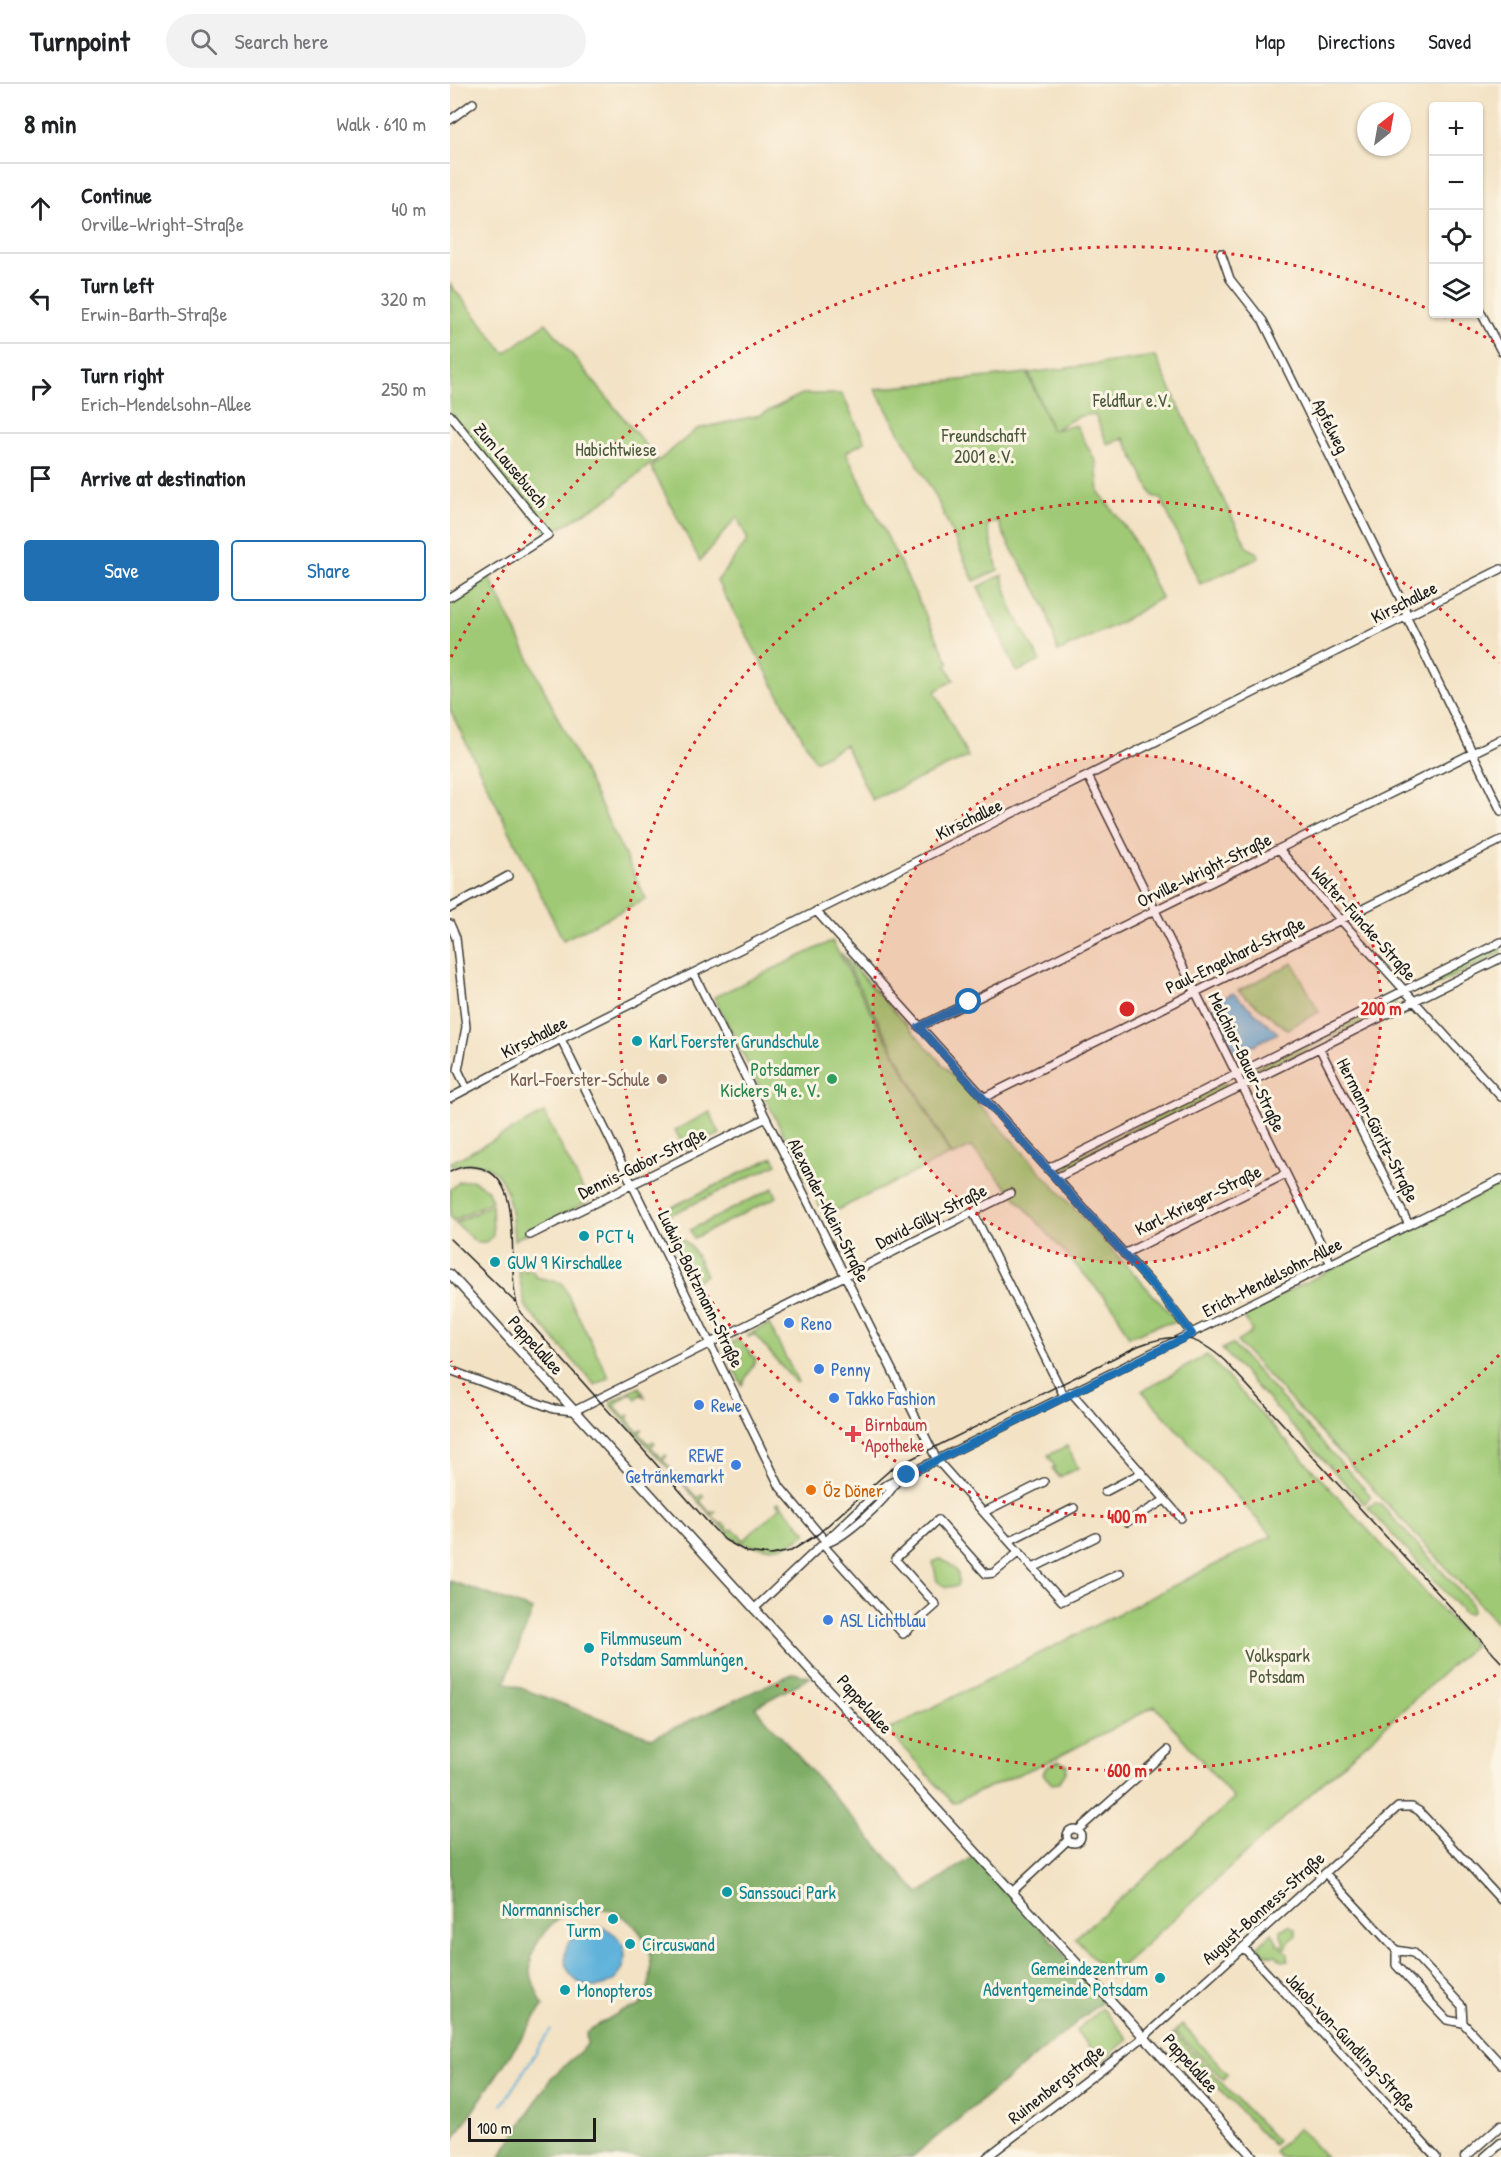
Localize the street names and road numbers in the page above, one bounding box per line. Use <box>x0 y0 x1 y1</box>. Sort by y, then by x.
street label: Apfelweg <box>1307 394 1355 458</box>
street label: Zum Lausebusch <box>468 417 554 513</box>
street label: Kirschallee <box>1367 575 1441 629</box>
street label: Kirschallee <box>932 792 1006 846</box>
street label: Orville-Wright-Straße <box>1133 827 1275 913</box>
street label: Walter-Funcke-Straße <box>1306 860 1422 986</box>
street label: Paul-Engelhard-Straße <box>1161 910 1309 1000</box>
street label: Melchior-Bauer-Straße <box>1202 988 1292 1136</box>
street label: Kirschallee <box>497 1010 571 1064</box>
street label: Hermann-Göritz-Straße <box>1331 1054 1425 1206</box>
street label: Dennis-Gabor-Straße <box>574 1121 710 1205</box>
street label: Alexander-Klein-Straße <box>782 1134 876 1286</box>
street label: Karl-Krieger-Straße <box>1131 1159 1265 1241</box>
street label: David-Gilly-Straße <box>871 1177 991 1255</box>
street label: Ludwig-Boltzmann-Straße <box>652 1206 750 1372</box>
street label: Erich-Mendelsohn-Allee <box>1198 1231 1346 1323</box>
street label: Pappelallee <box>503 1310 569 1380</box>
street label: Pappelallee <box>832 1669 898 1739</box>
street label: August-Bonness-Straße <box>1196 1846 1330 1970</box>
street label: Jakob-von-Gundling-Straße <box>1280 1967 1422 2117</box>
street label: Pappelallee <box>1158 2028 1224 2098</box>
street label: Ruinenbergstraße <box>1003 2038 1109 2130</box>

